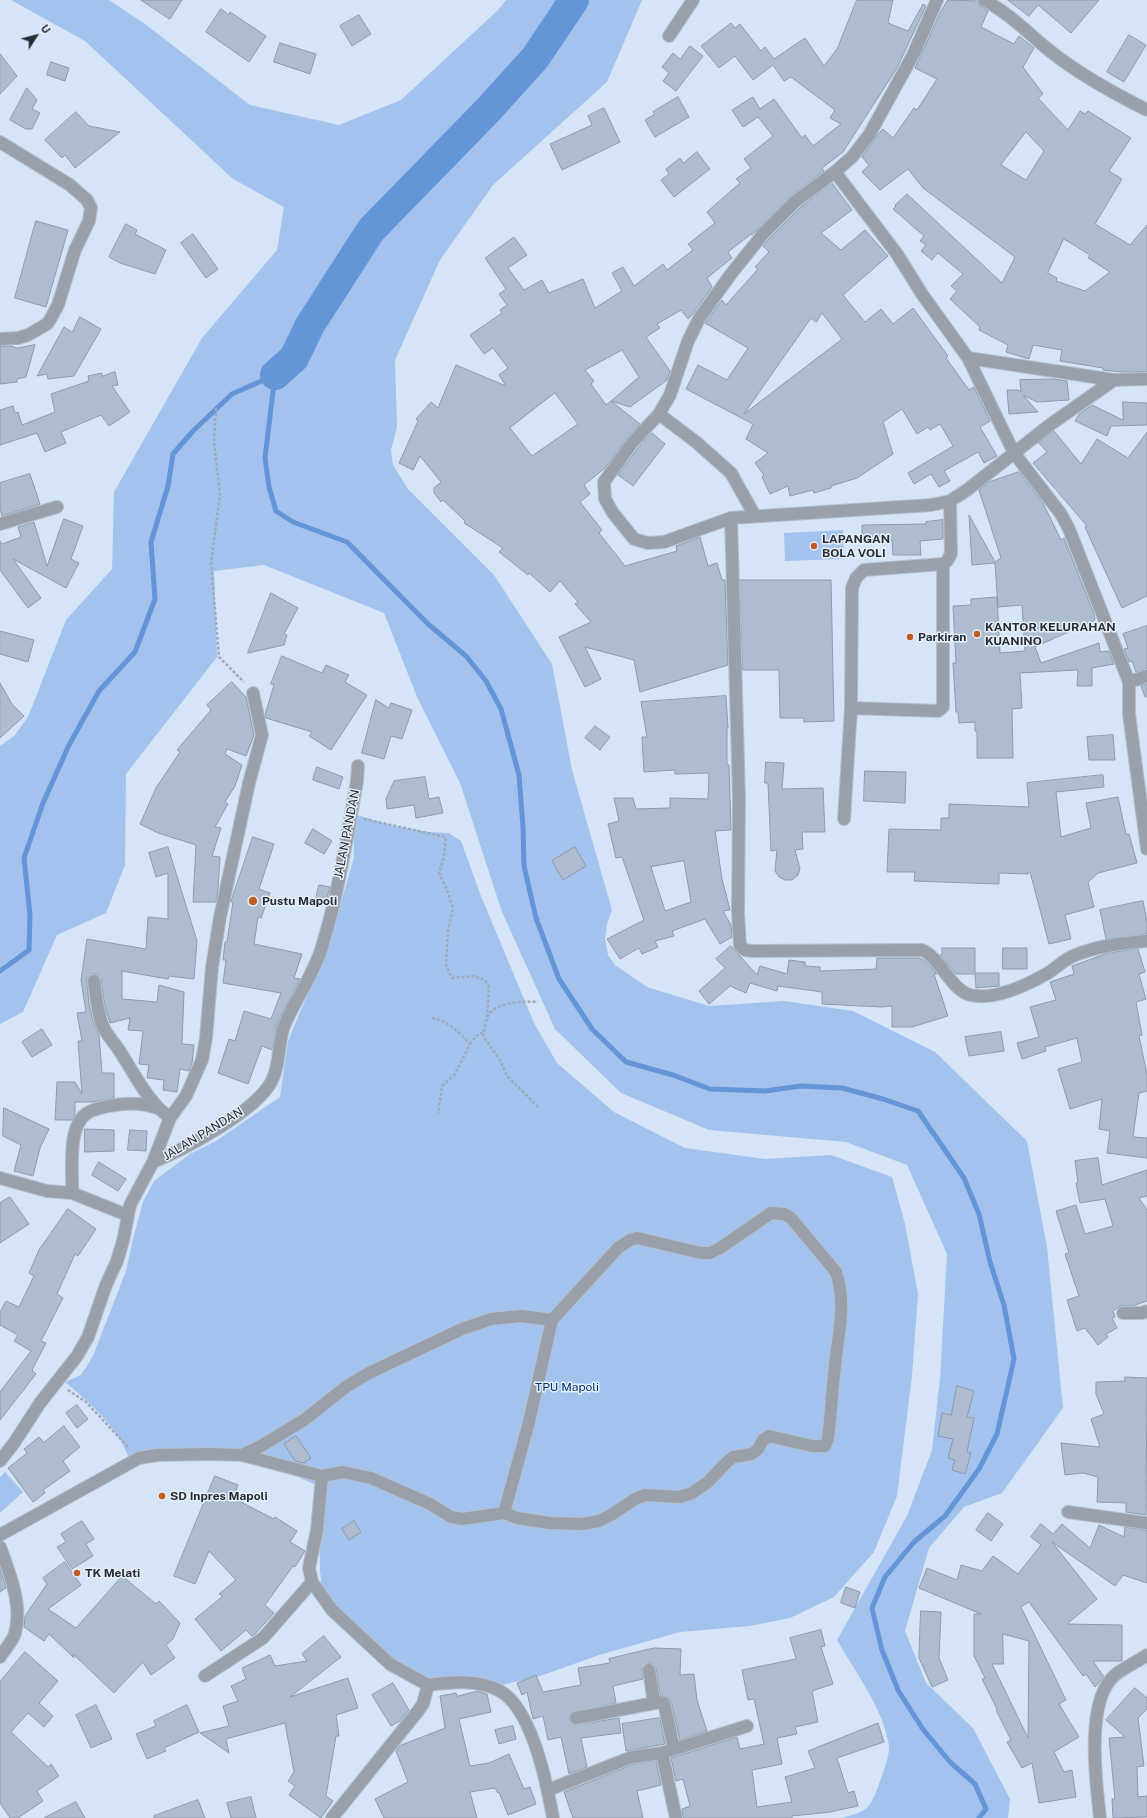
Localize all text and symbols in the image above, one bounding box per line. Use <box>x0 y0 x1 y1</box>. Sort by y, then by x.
north arrow <box>16 16 56 56</box>
text: U <box>39 22 53 36</box>
place label: LAPANGAN BOLA VOLI <box>822 532 890 560</box>
marker: LAPANGAN BOLA VOLI <box>809 541 819 551</box>
place label: KANTOR KELURAHAN KUANINO <box>985 620 1116 648</box>
marker: KANTOR KELURAHAN KUANINO <box>972 629 982 639</box>
place label: Parkiran <box>918 630 966 644</box>
marker: Parkiran <box>905 632 915 642</box>
street label: JALAN PANDAN <box>331 788 363 880</box>
place label: Pustu Mapoli <box>262 894 337 908</box>
marker: Pustu Mapoli <box>247 895 259 907</box>
street label: JALAN PANDAN <box>161 1105 245 1163</box>
park label: TPU Mapoli <box>535 1380 599 1394</box>
place label: SD Inpres Mapoli <box>170 1489 268 1503</box>
marker: SD Inpres Mapoli <box>157 1491 167 1501</box>
place label: TK Melati <box>85 1566 140 1580</box>
marker: TK Melati <box>72 1568 82 1578</box>

